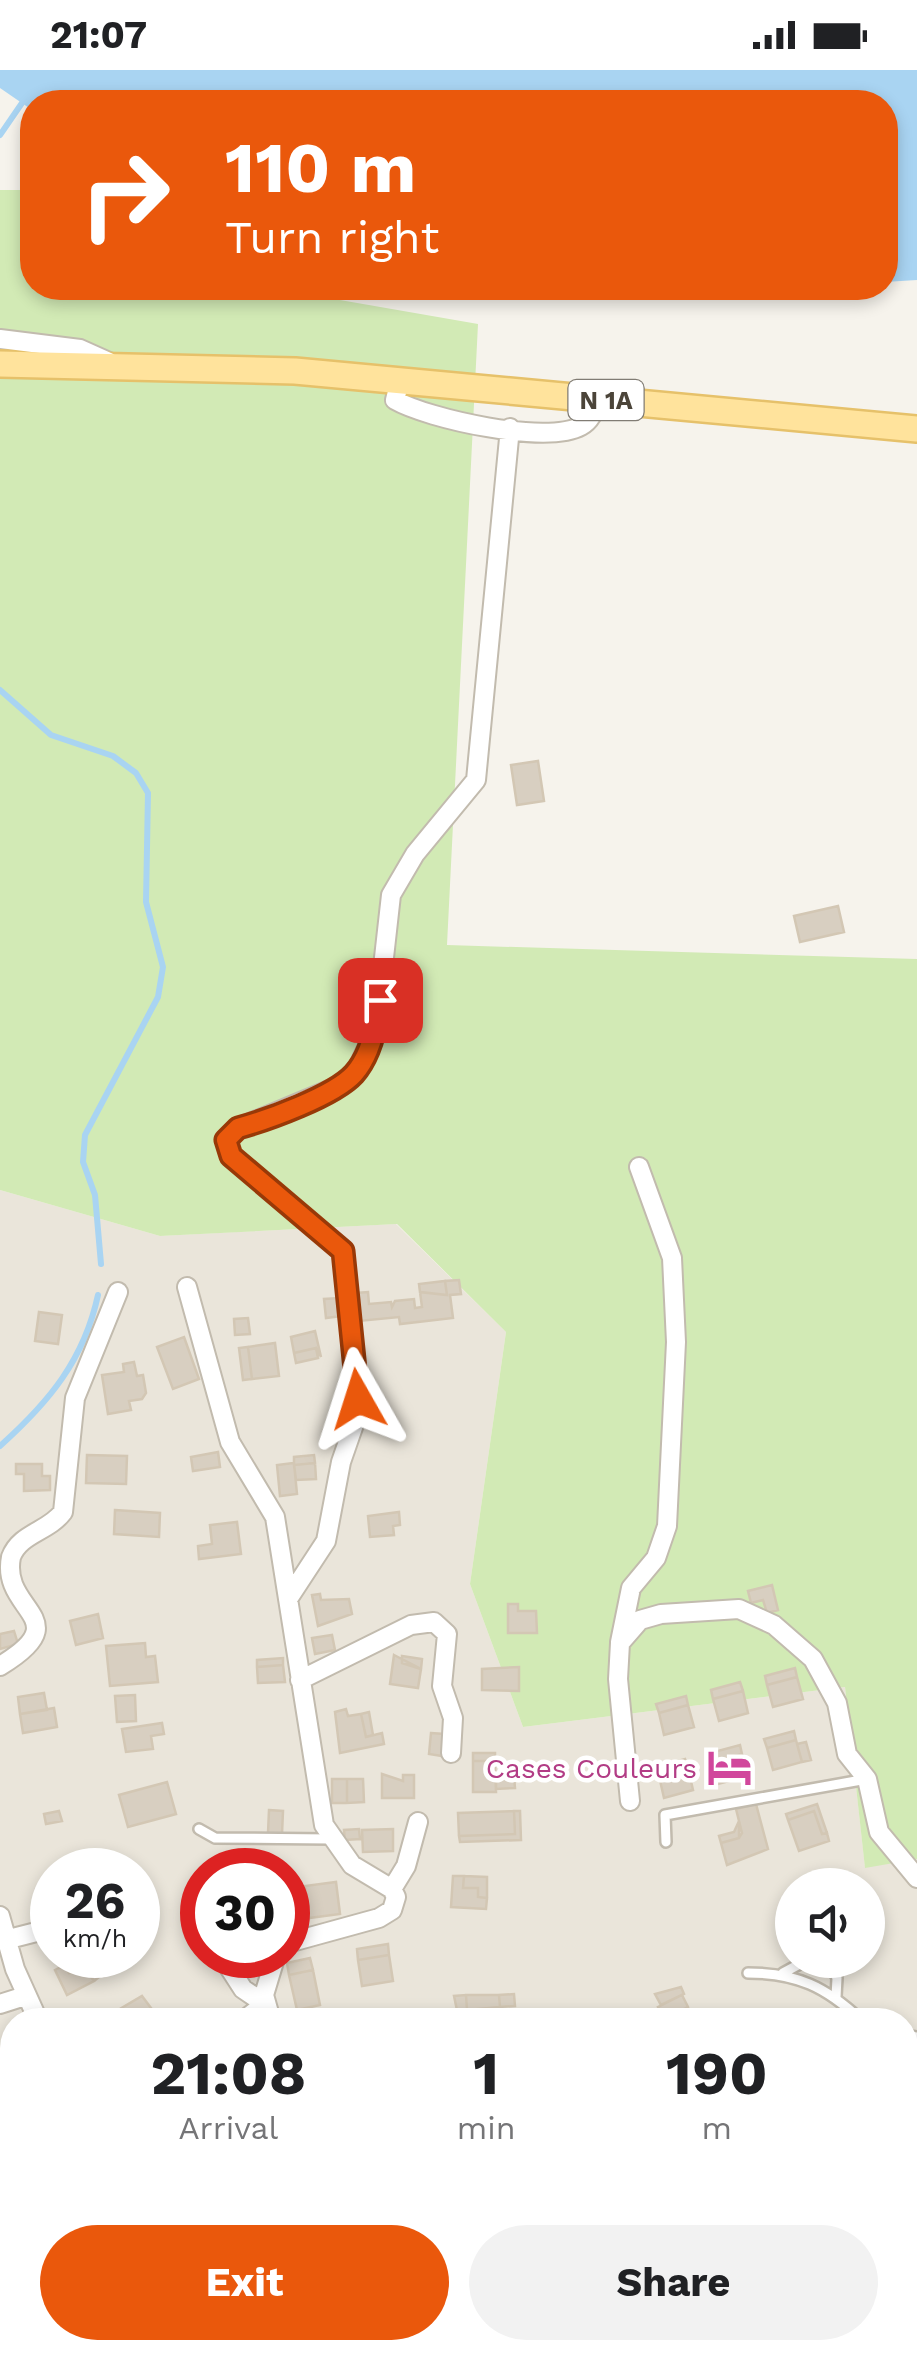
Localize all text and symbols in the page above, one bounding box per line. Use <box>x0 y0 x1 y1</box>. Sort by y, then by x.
text: 21:07 <box>50 13 147 57</box>
text: 110 m <box>225 127 416 209</box>
icon: right <box>60 130 190 260</box>
text: Turn right <box>225 211 439 264</box>
road number: N 1A <box>568 380 644 420</box>
pin <box>338 958 423 1043</box>
icon: arrive <box>353 973 408 1028</box>
position arrow <box>306 1347 410 1451</box>
hotel icon: Cases Couleurs <box>706 1744 754 1792</box>
place label: Cases Couleurs <box>486 1752 697 1785</box>
speed limit sign: 30 <box>180 1848 310 1978</box>
map controls <box>775 1868 885 1978</box>
button: sound <box>775 1868 885 1978</box>
text: 26 <box>65 1871 125 1930</box>
text: km/h <box>63 1924 127 1953</box>
text: 21:08 <box>150 2038 306 2109</box>
text: 1 <box>473 2038 499 2109</box>
text: 190 <box>666 2038 768 2109</box>
text: Arrival <box>178 2109 278 2147</box>
text: min <box>457 2109 516 2147</box>
text: m <box>702 2109 732 2147</box>
button: Exit <box>40 2225 449 2340</box>
button: Share <box>469 2225 878 2340</box>

